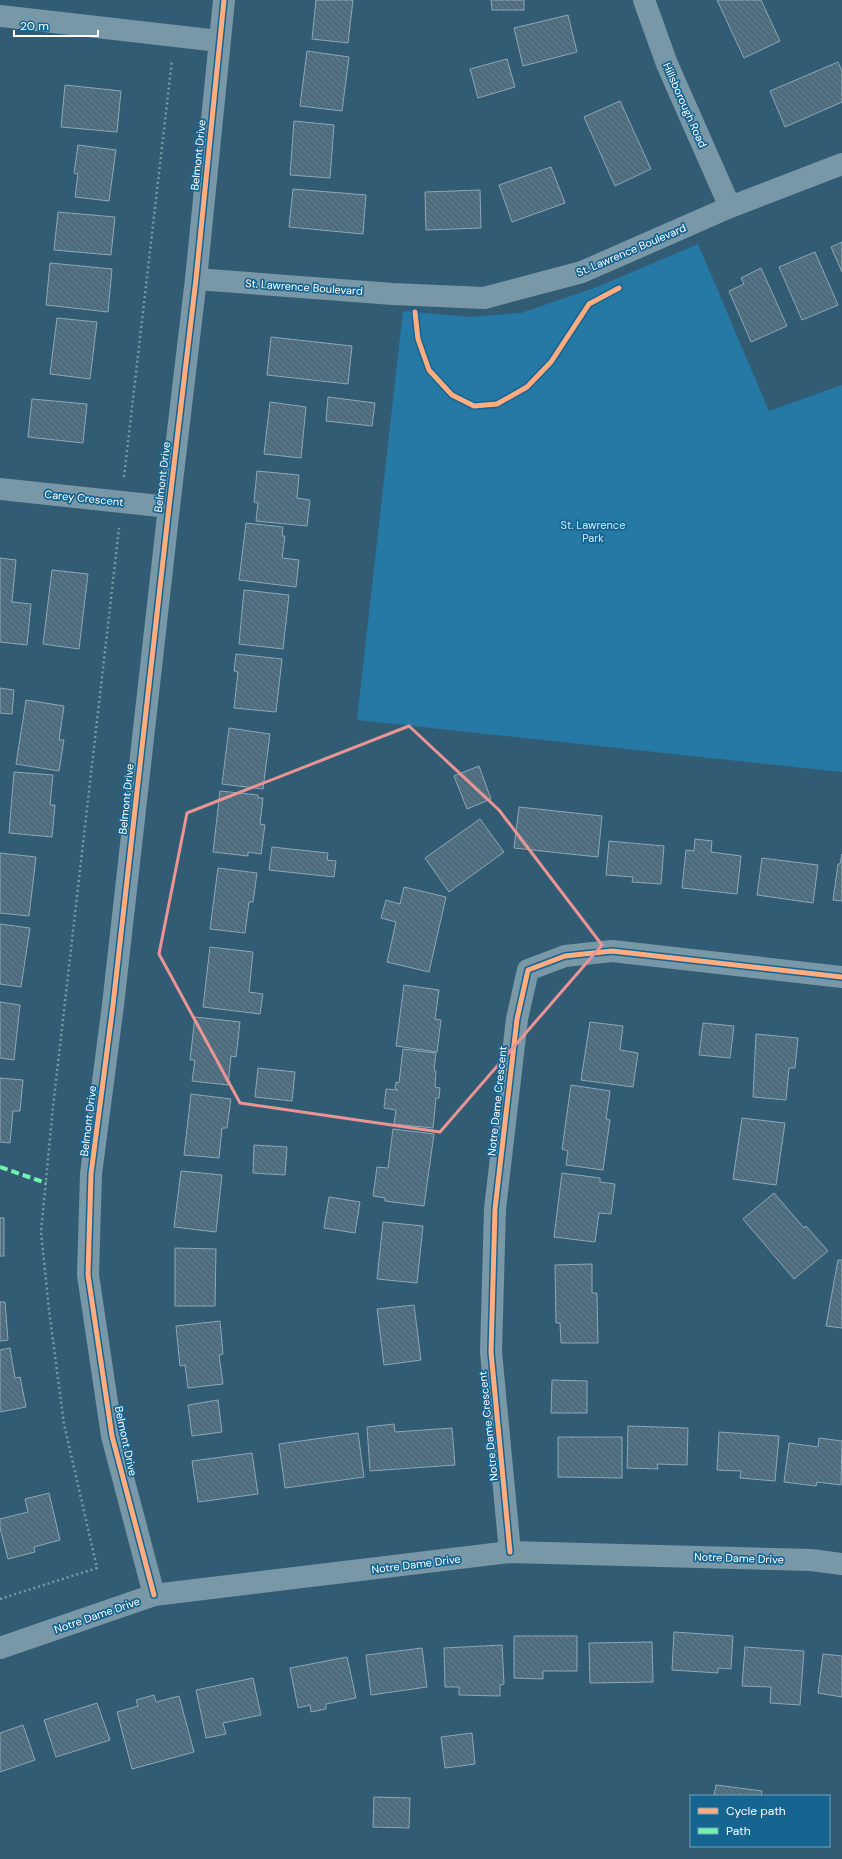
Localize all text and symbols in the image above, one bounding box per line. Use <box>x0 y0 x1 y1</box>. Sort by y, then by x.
scale bar <box>14 12 98 38</box>
text: 20 m <box>20 18 49 34</box>
street label: Hillsborough Road <box>660 60 710 150</box>
street label: Belmont Drive <box>187 119 209 191</box>
street label: St. Lawrence Boulevard <box>574 220 688 279</box>
street label: St. Lawrence Boulevard <box>245 276 363 298</box>
street label: Belmont Drive <box>151 441 173 513</box>
street label: Carey Crescent <box>44 487 124 509</box>
park label: St. Lawrence Park <box>561 518 625 545</box>
street label: Belmont Drive <box>115 763 137 835</box>
street label: Notre Dame Crescent <box>484 1045 510 1157</box>
street label: Belmont Drive <box>77 1085 99 1157</box>
street label: Notre Dame Crescent <box>475 1370 501 1482</box>
street label: Belmont Drive <box>112 1405 140 1477</box>
street label: Notre Dame Drive <box>694 1549 784 1567</box>
street label: Notre Dame Drive <box>371 1552 461 1576</box>
street label: Notre Dame Drive <box>52 1594 142 1636</box>
legend <box>690 1795 830 1847</box>
text: Cycle path <box>726 1803 786 1819</box>
text: Path <box>726 1823 751 1839</box>

